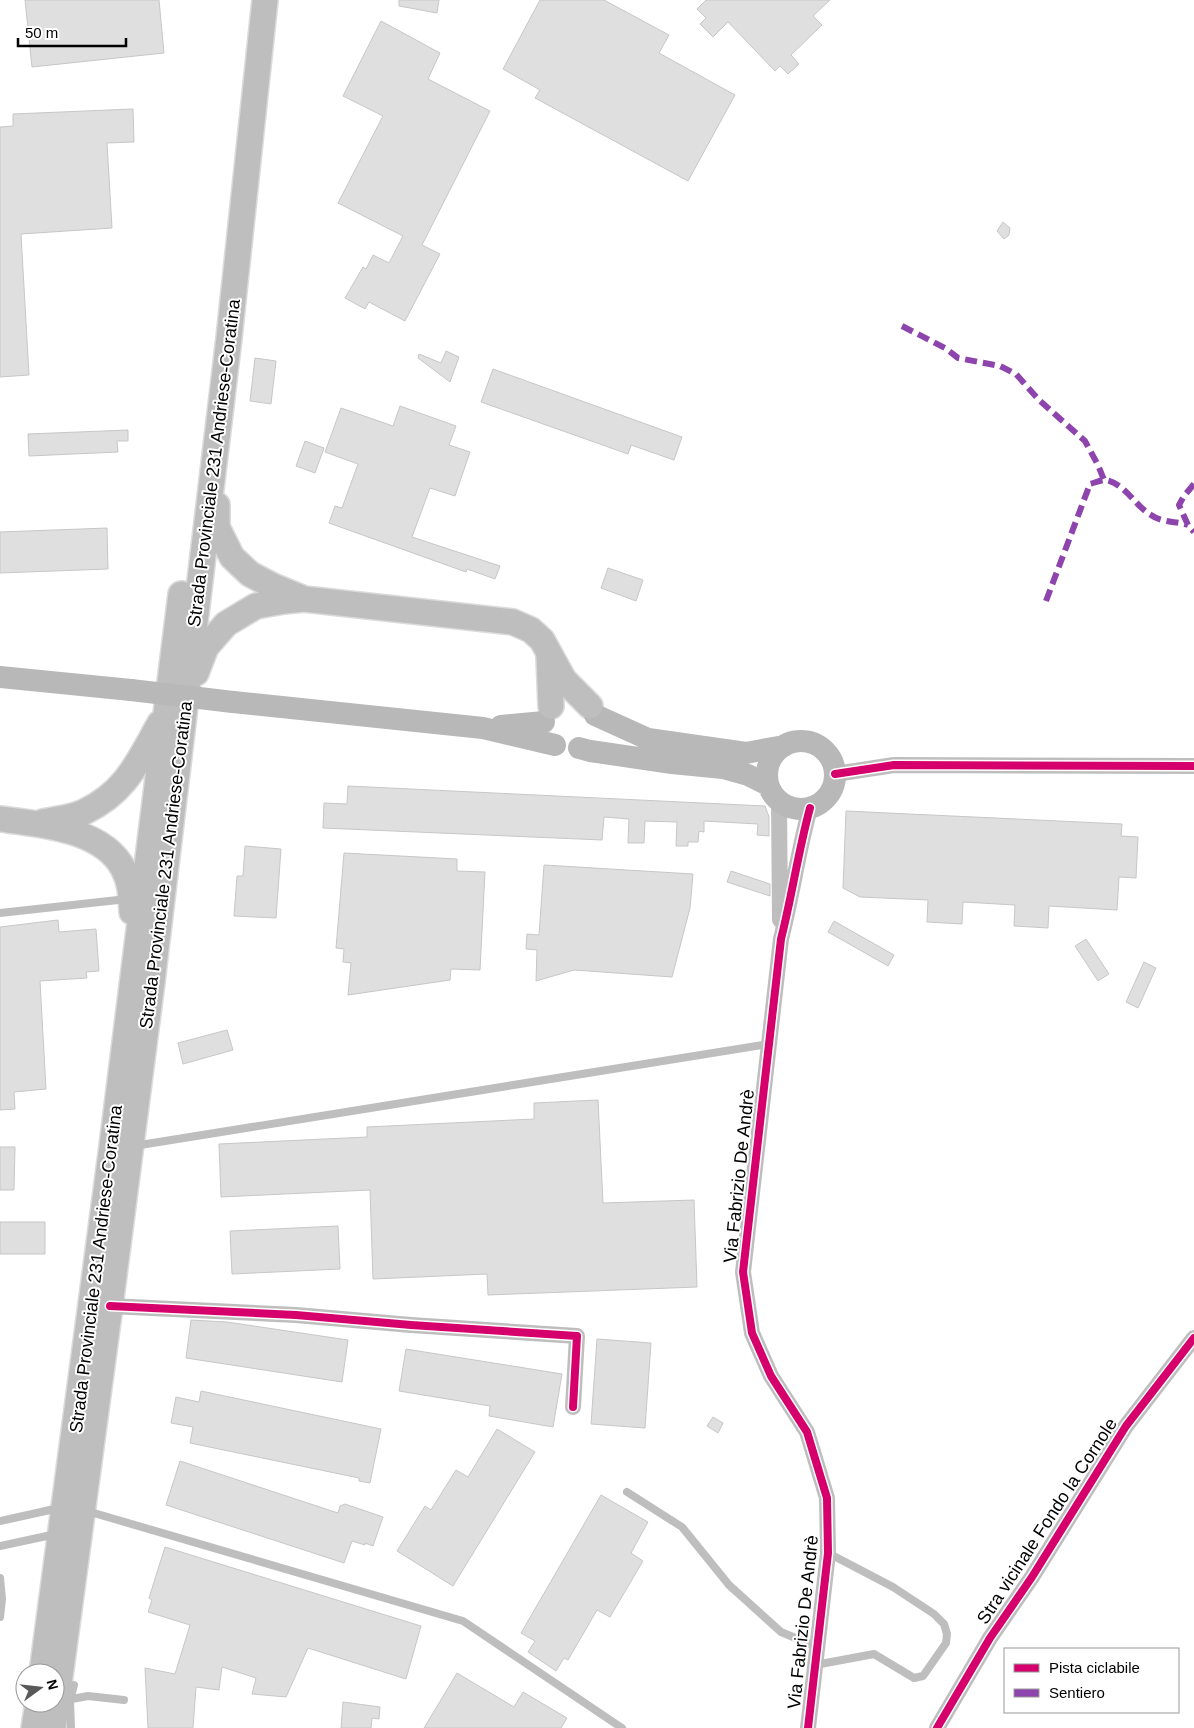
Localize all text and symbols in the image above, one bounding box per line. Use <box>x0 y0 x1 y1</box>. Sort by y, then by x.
scale bar <box>18 15 125 47</box>
text: 50 m <box>25 24 58 41</box>
street label: Strada Provinciale 231 Andriese-Coratina <box>184 297 244 628</box>
street label: Strada Provinciale 231 Andriese-Coratina <box>136 699 196 1030</box>
street label: Via Fabrizio De Andrè <box>720 1088 758 1264</box>
street label: Strada Provinciale 231 Andriese-Coratina <box>66 1103 126 1434</box>
street label: Stra vicinale Fondo la Cornole <box>973 1414 1121 1628</box>
street label: Via Fabrizio De Andrè <box>784 1534 822 1710</box>
legend <box>1004 1648 1179 1713</box>
text: Pista ciclabile <box>1049 1659 1140 1676</box>
north arrow <box>15 1663 65 1713</box>
text: N <box>44 1678 62 1692</box>
text: Sentiero <box>1049 1684 1105 1701</box>

